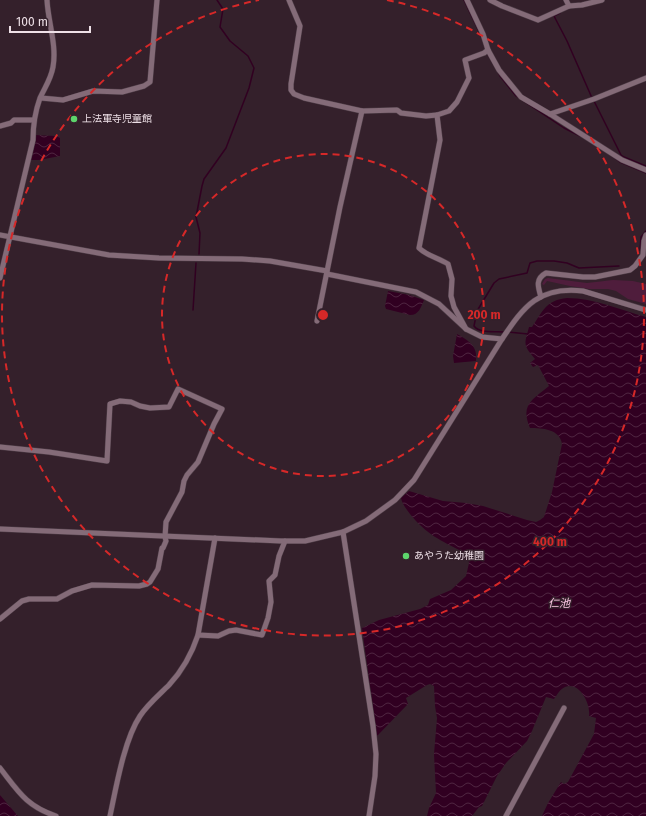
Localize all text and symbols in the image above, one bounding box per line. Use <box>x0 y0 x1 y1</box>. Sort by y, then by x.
scale bar <box>10 8 90 34</box>
text: 100 m <box>16 15 48 29</box>
place label: 上法軍寺児童館 <box>82 113 152 125</box>
marker: 上法軍寺児童館 <box>69 114 79 124</box>
centre of rings <box>316 308 330 322</box>
text: 200 m <box>467 308 501 322</box>
text: 400 m <box>533 535 567 549</box>
place label: あやうた幼稚園 <box>414 550 484 562</box>
marker: あやうた幼稚園 <box>401 551 411 561</box>
water label: 仁池 <box>548 597 571 610</box>

